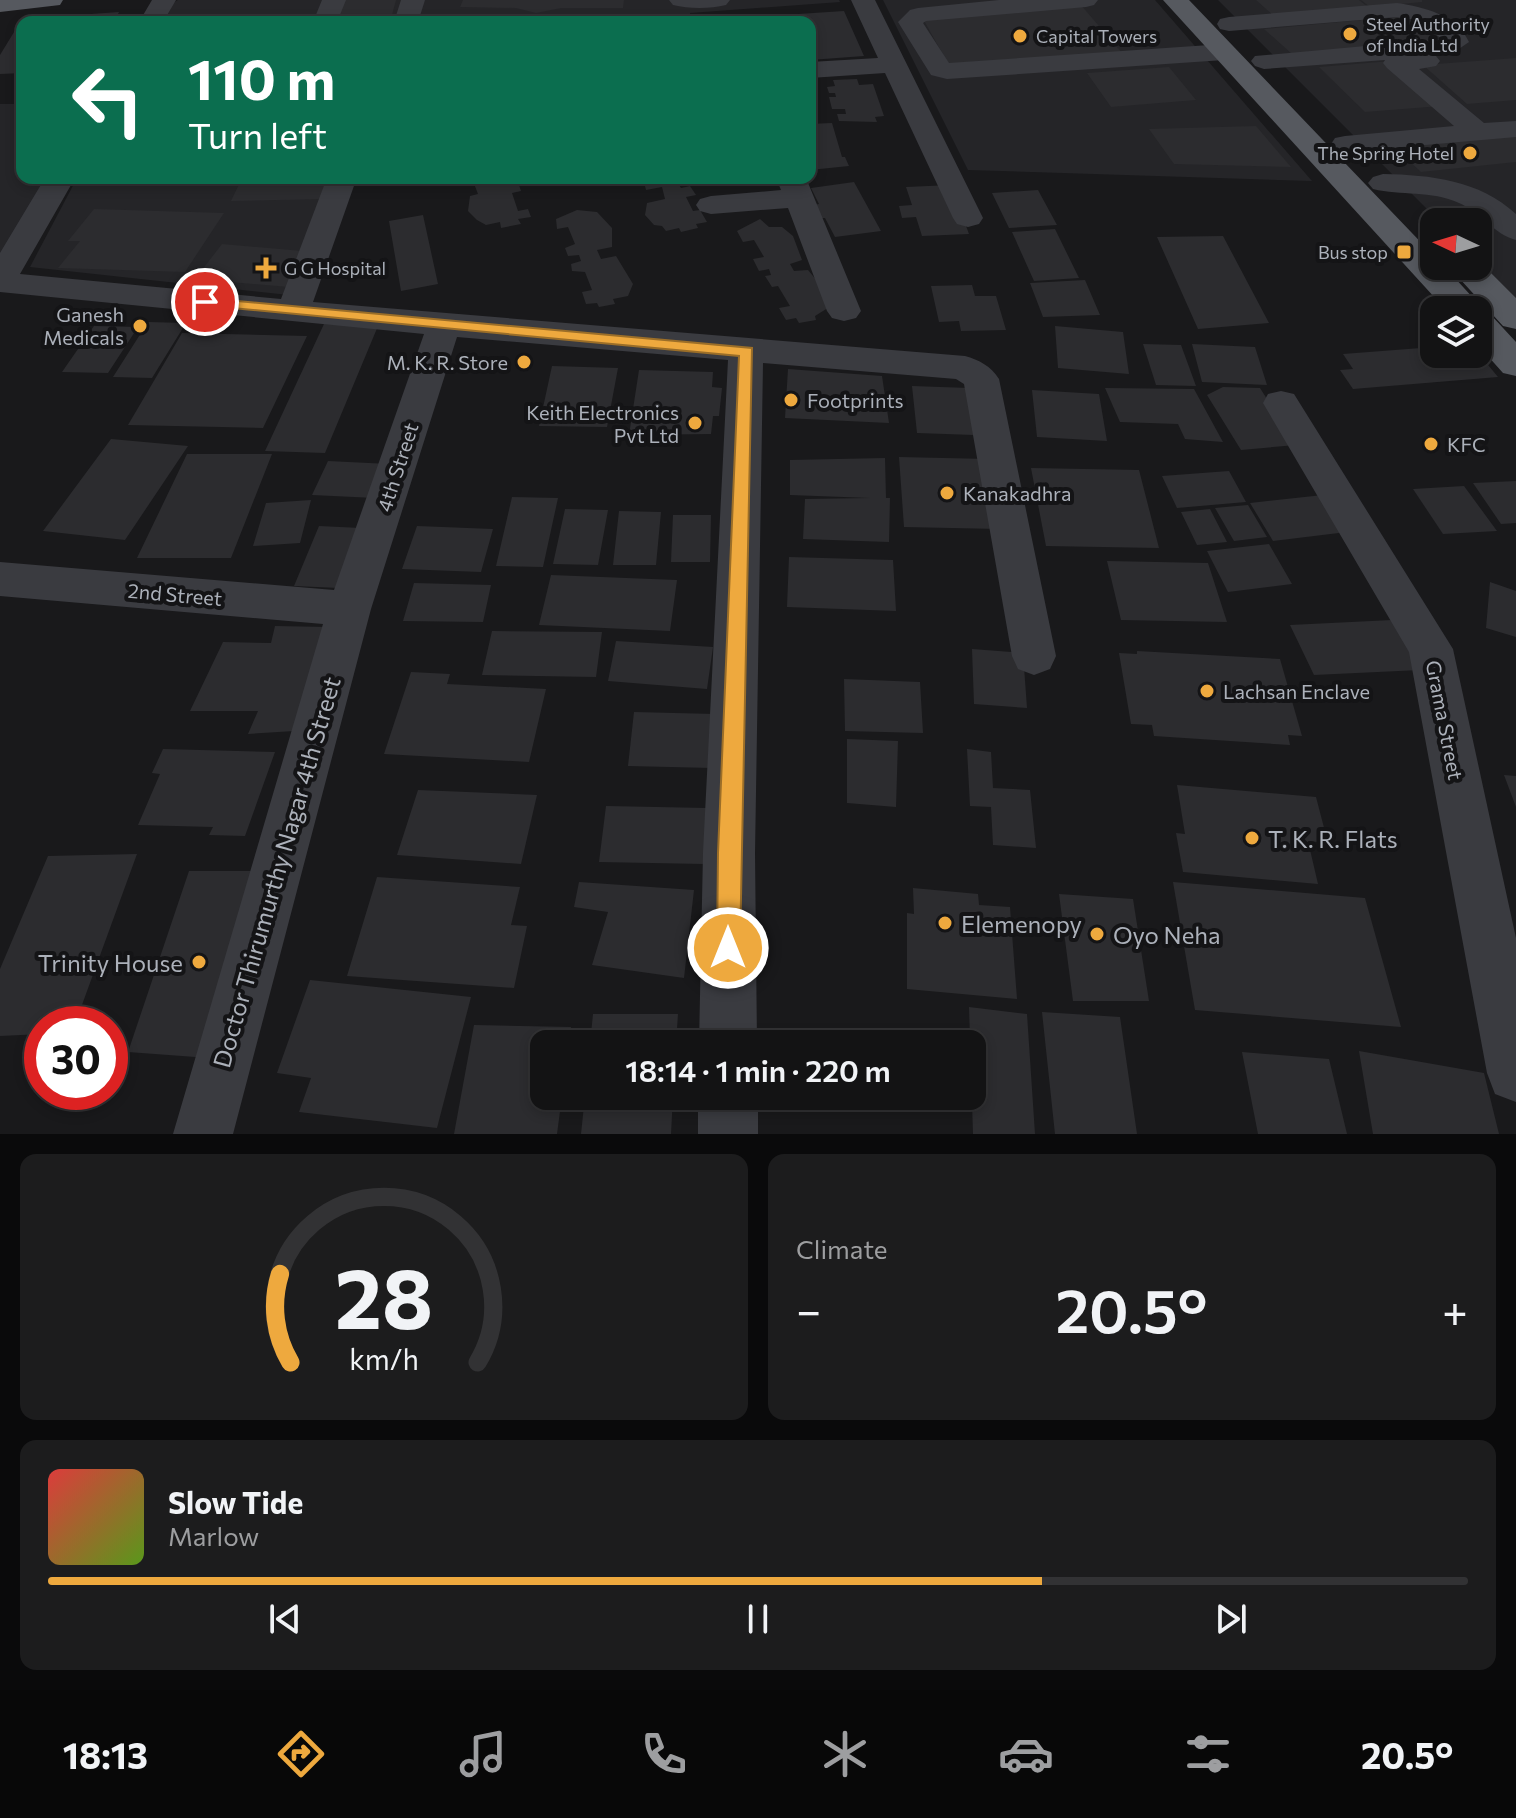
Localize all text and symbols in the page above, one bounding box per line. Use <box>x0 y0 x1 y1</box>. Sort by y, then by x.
place label: Steel Authority of India Ltd <box>1366 13 1490 56</box>
place label: Capital Towers <box>1036 25 1157 47</box>
marker: Steel Authority of India Ltd <box>1341 25 1359 43</box>
marker: Capital Towers <box>1011 27 1029 45</box>
text: 110 m <box>188 43 335 112</box>
icon: left <box>56 48 160 152</box>
text: Turn left <box>188 112 327 156</box>
place label: The Spring Hotel <box>1317 142 1454 164</box>
marker: The Spring Hotel <box>1461 144 1479 162</box>
north arrow <box>1420 208 1492 280</box>
map controls <box>1420 208 1492 368</box>
place label: Bus stop <box>1318 241 1388 263</box>
marker: Bus stop <box>1395 243 1413 261</box>
marker: G G Hospital <box>255 257 277 279</box>
place label: G G Hospital <box>284 257 386 279</box>
pin <box>171 268 239 336</box>
icon: arrive <box>183 280 227 324</box>
button: layers <box>1420 296 1492 368</box>
place label: Ganesh Medicals <box>43 302 124 349</box>
marker: Ganesh Medicals <box>131 317 149 335</box>
place label: M. K. R. Store <box>387 350 508 374</box>
marker: M. K. R. Store <box>515 353 533 371</box>
place label: Footprints <box>807 388 904 412</box>
marker: Footprints <box>782 391 800 409</box>
place label: Keith Electronics Pvt Ltd <box>526 400 679 447</box>
marker: Keith Electronics Pvt Ltd <box>686 414 704 432</box>
street label: 4th Street <box>371 420 423 514</box>
place label: KFC <box>1447 432 1486 456</box>
marker: KFC <box>1422 435 1440 453</box>
place label: Kanakadhra <box>963 481 1071 505</box>
marker: Kanakadhra <box>938 484 956 502</box>
street label: 2nd Street <box>127 578 223 610</box>
street label: Grama Street <box>1422 658 1468 782</box>
street label: Doctor Thirumurthy Nagar 4th Street <box>206 673 346 1071</box>
place label: Lachsan Enclave <box>1223 679 1370 703</box>
marker: Lachsan Enclave <box>1198 682 1216 700</box>
place label: T. K. R. Flats <box>1268 824 1398 853</box>
marker: T. K. R. Flats <box>1243 829 1261 847</box>
position arrow <box>686 906 770 990</box>
place label: Elemenopy <box>961 909 1082 938</box>
marker: Elemenopy <box>936 914 954 932</box>
place label: Oyo Neha <box>1113 920 1221 949</box>
marker: Oyo Neha <box>1088 925 1106 943</box>
place label: Trinity House <box>38 948 183 977</box>
marker: Trinity House <box>190 953 208 971</box>
speed limit sign: 30 <box>24 1006 128 1110</box>
text: 18:14 · 1 min · 220 m <box>625 1051 891 1088</box>
text: Climate <box>796 1233 888 1264</box>
text: 28 <box>335 1244 433 1346</box>
text: 20.5° <box>1056 1272 1208 1345</box>
text: − <box>796 1282 821 1336</box>
text: + <box>1442 1282 1468 1336</box>
text: km/h <box>349 1341 419 1376</box>
text: Slow Tide <box>168 1483 303 1520</box>
text: Marlow <box>168 1520 259 1551</box>
icon: previous <box>263 1597 307 1641</box>
icon: pause <box>736 1597 780 1641</box>
icon: next <box>1209 1597 1253 1641</box>
icon: directions <box>273 1726 329 1782</box>
icon: music <box>455 1726 511 1782</box>
icon: phone <box>636 1726 692 1782</box>
icon: climate <box>817 1726 873 1782</box>
icon: car <box>998 1726 1054 1782</box>
icon: filters <box>1180 1726 1236 1782</box>
text: 18:13 <box>63 1732 148 1776</box>
text: 20.5° <box>1361 1732 1453 1776</box>

